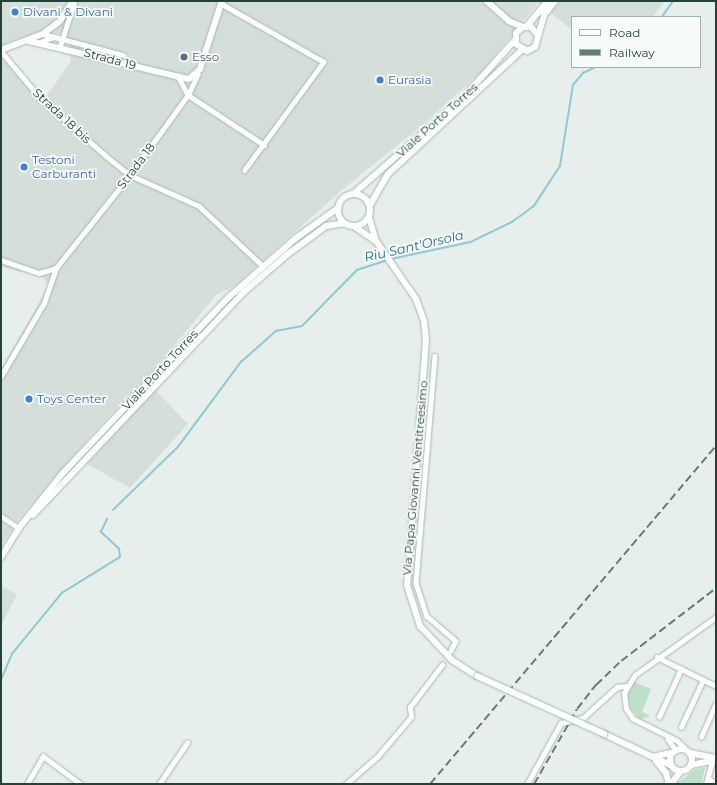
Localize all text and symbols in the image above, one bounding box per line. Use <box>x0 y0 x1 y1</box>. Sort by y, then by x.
place label: Divani & Divani <box>23 5 113 19</box>
marker: Divani & Divani <box>10 7 20 17</box>
legend <box>571 16 701 68</box>
text: Road <box>609 25 640 40</box>
street label: Strada 19 <box>82 45 138 73</box>
text: Railway <box>609 45 655 60</box>
place label: Esso <box>192 50 219 64</box>
marker: Esso <box>179 52 189 62</box>
place label: Eurasia <box>388 73 432 87</box>
marker: Eurasia <box>375 75 385 85</box>
street label: Viale Porto Torres <box>393 80 481 160</box>
street label: Strada 18 bis <box>30 85 94 147</box>
street label: Strada 18 <box>114 140 158 192</box>
place label: Testoni Carburanti <box>32 153 96 181</box>
marker: Testoni Carburanti <box>19 162 29 172</box>
water label: Riu Sant'Orsola <box>363 227 465 265</box>
street label: Viale Porto Torres <box>119 327 201 413</box>
street label: Via Papa Giovanni Ventitreesimo <box>399 380 431 576</box>
place label: Toys Center <box>37 392 106 406</box>
marker: Toys Center <box>24 394 34 404</box>

